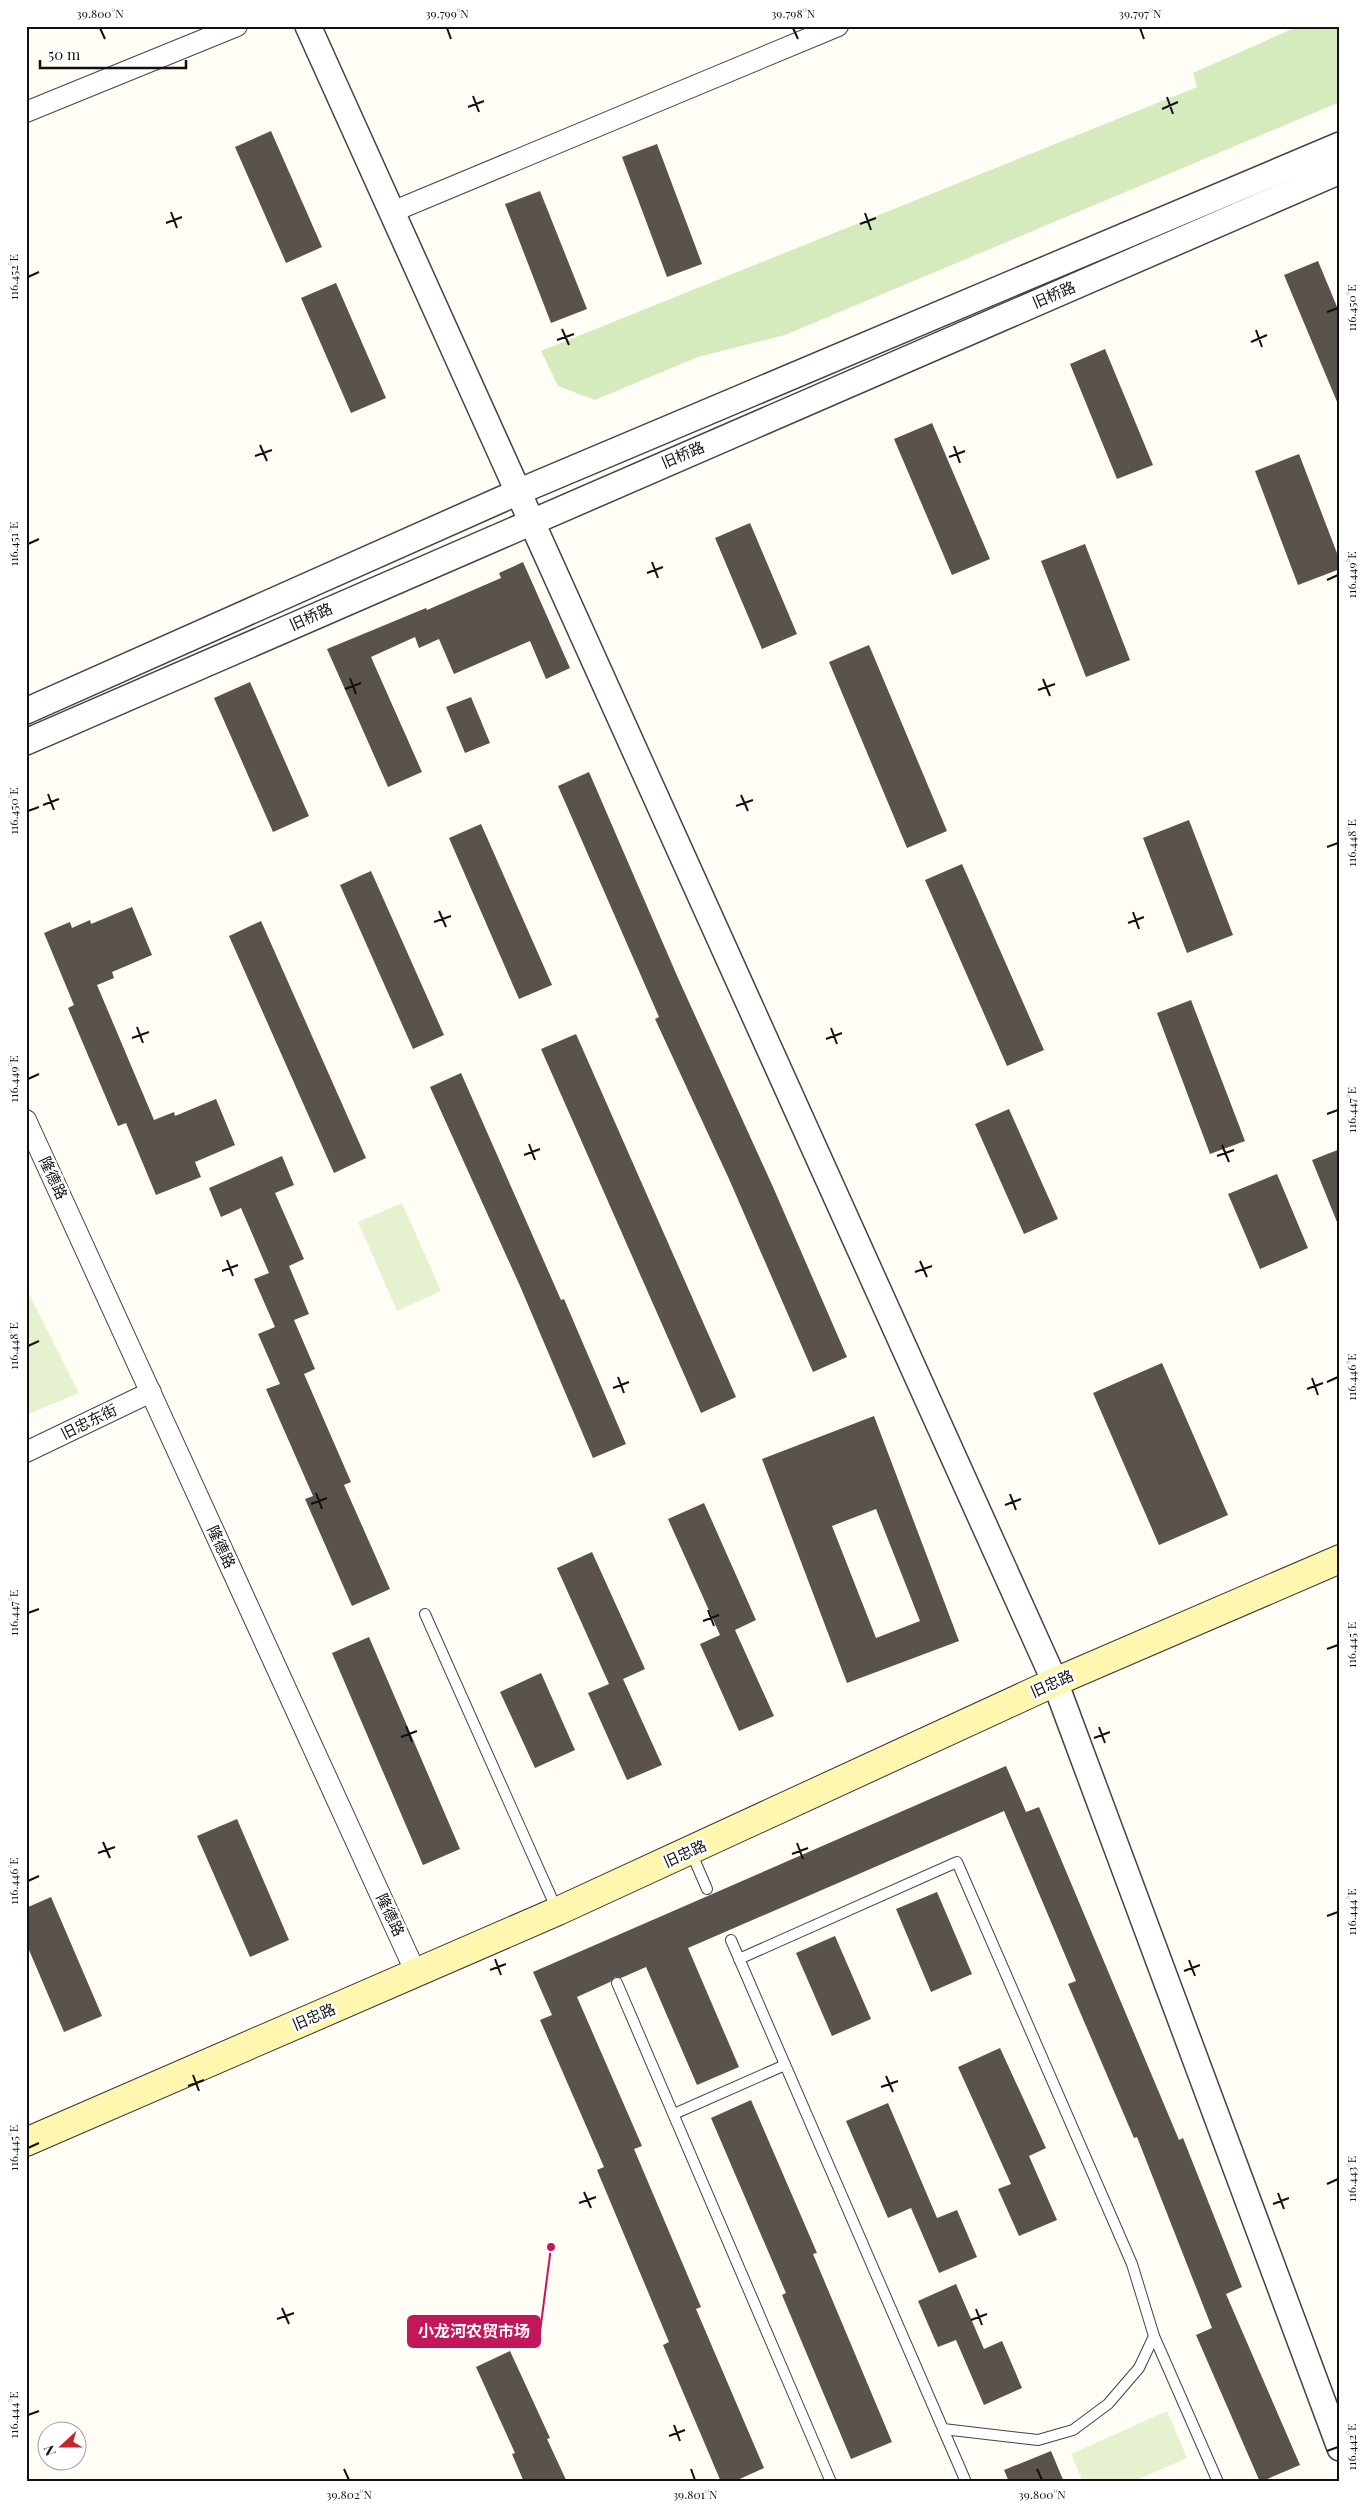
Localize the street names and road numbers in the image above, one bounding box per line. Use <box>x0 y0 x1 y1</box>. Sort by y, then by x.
street label: 旧桥路 <box>1029 276 1078 312</box>
street label: 旧桥路 <box>658 436 707 472</box>
street label: 旧桥路 <box>286 598 335 634</box>
street label: 隆德路 <box>35 1153 72 1202</box>
street label: 旧忠东街 <box>57 1399 120 1443</box>
street label: 隆德路 <box>203 1522 240 1571</box>
street label: 旧忠路 <box>1027 1665 1076 1701</box>
street label: 旧忠路 <box>660 1835 709 1871</box>
street label: 隆德路 <box>372 1890 409 1939</box>
street label: 旧忠路 <box>289 1998 338 2034</box>

